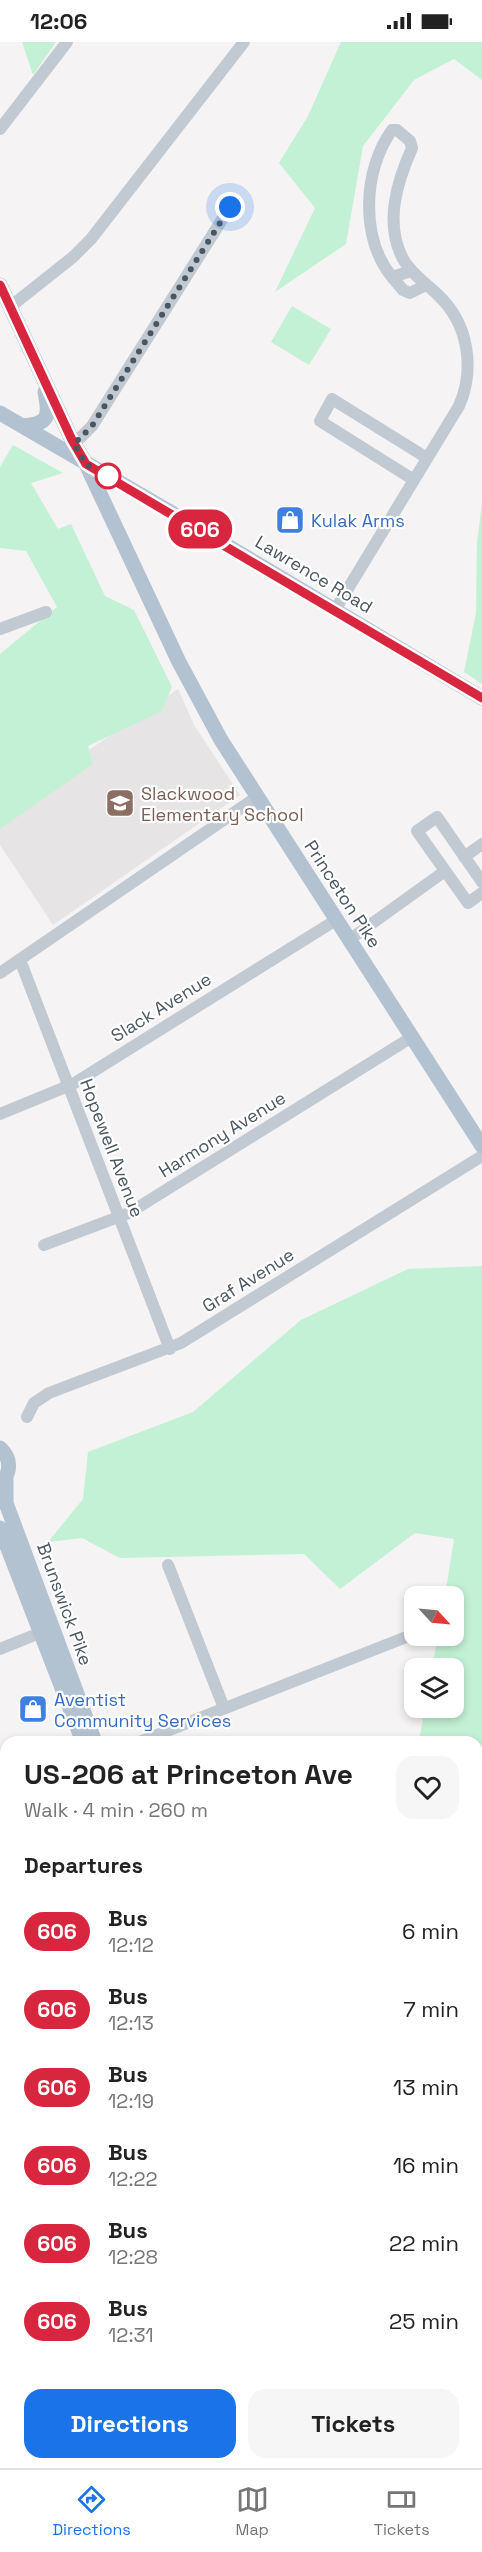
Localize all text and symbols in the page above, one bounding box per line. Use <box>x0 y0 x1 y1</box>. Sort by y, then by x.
text: 12:06 <box>30 7 87 35</box>
your location <box>215 192 245 222</box>
unlabelled marker <box>95 463 121 489</box>
shop icon: Kulak Arms <box>274 504 306 536</box>
place label: Kulak Arms <box>311 509 405 532</box>
line badge: 606 <box>166 510 234 548</box>
text: 606 <box>180 516 220 543</box>
street label: Lawrence Road <box>251 530 377 618</box>
place label: Slackwood Elementary School <box>141 782 304 826</box>
school or university icon: Slackwood Elementary School <box>104 787 136 819</box>
street label: Princeton Pike <box>300 836 386 952</box>
street label: Slack Avenue <box>107 967 215 1047</box>
street label: Hopewell Avenue <box>75 1075 149 1221</box>
street label: Harmony Avenue <box>154 1086 290 1182</box>
street label: Graf Avenue <box>198 1243 298 1317</box>
street label: Brunswick Pike <box>32 1539 98 1669</box>
north arrow <box>404 1586 464 1646</box>
map controls <box>404 1586 464 1718</box>
button: layers <box>404 1658 464 1718</box>
place label: Aventist Community Services <box>54 1688 231 1732</box>
shop icon: Aventist Community Services <box>17 1693 49 1725</box>
text: US-206 at Princeton Ave <box>24 1756 353 1792</box>
button: heart <box>396 1756 459 1819</box>
text: Walk · 4 min · 260 m <box>24 1797 208 1823</box>
text: Departures <box>24 1851 143 1879</box>
text: Bus <box>108 1904 148 1932</box>
text: 6 min <box>402 1917 459 1945</box>
text: 606 <box>37 1918 77 1945</box>
text: 12:12 <box>108 1932 154 1958</box>
text: Bus <box>108 1982 148 2010</box>
text: 7 min <box>403 1995 459 2023</box>
text: 606 <box>37 1996 77 2023</box>
text: 12:13 <box>108 2010 154 2036</box>
text: Bus <box>108 2060 148 2088</box>
text: 13 min <box>393 2073 459 2101</box>
text: 606 <box>37 2074 77 2101</box>
text: 12:19 <box>108 2088 154 2114</box>
text: Bus <box>108 2138 148 2166</box>
text: 16 min <box>393 2151 459 2179</box>
text: 606 <box>37 2152 77 2179</box>
text: 12:22 <box>108 2166 158 2192</box>
text: Bus <box>108 2216 148 2244</box>
text: 22 min <box>389 2229 459 2257</box>
text: 606 <box>37 2230 77 2257</box>
text: 12:28 <box>108 2244 158 2270</box>
text: Bus <box>108 2294 148 2322</box>
text: 25 min <box>389 2307 459 2335</box>
text: 606 <box>37 2308 77 2335</box>
text: 12:31 <box>108 2322 154 2348</box>
button: Directions <box>24 2389 236 2458</box>
button: Tickets <box>248 2389 459 2458</box>
tab: Directions <box>52 2483 131 2540</box>
tab: Map <box>236 2483 269 2540</box>
tab: Tickets <box>374 2483 430 2540</box>

